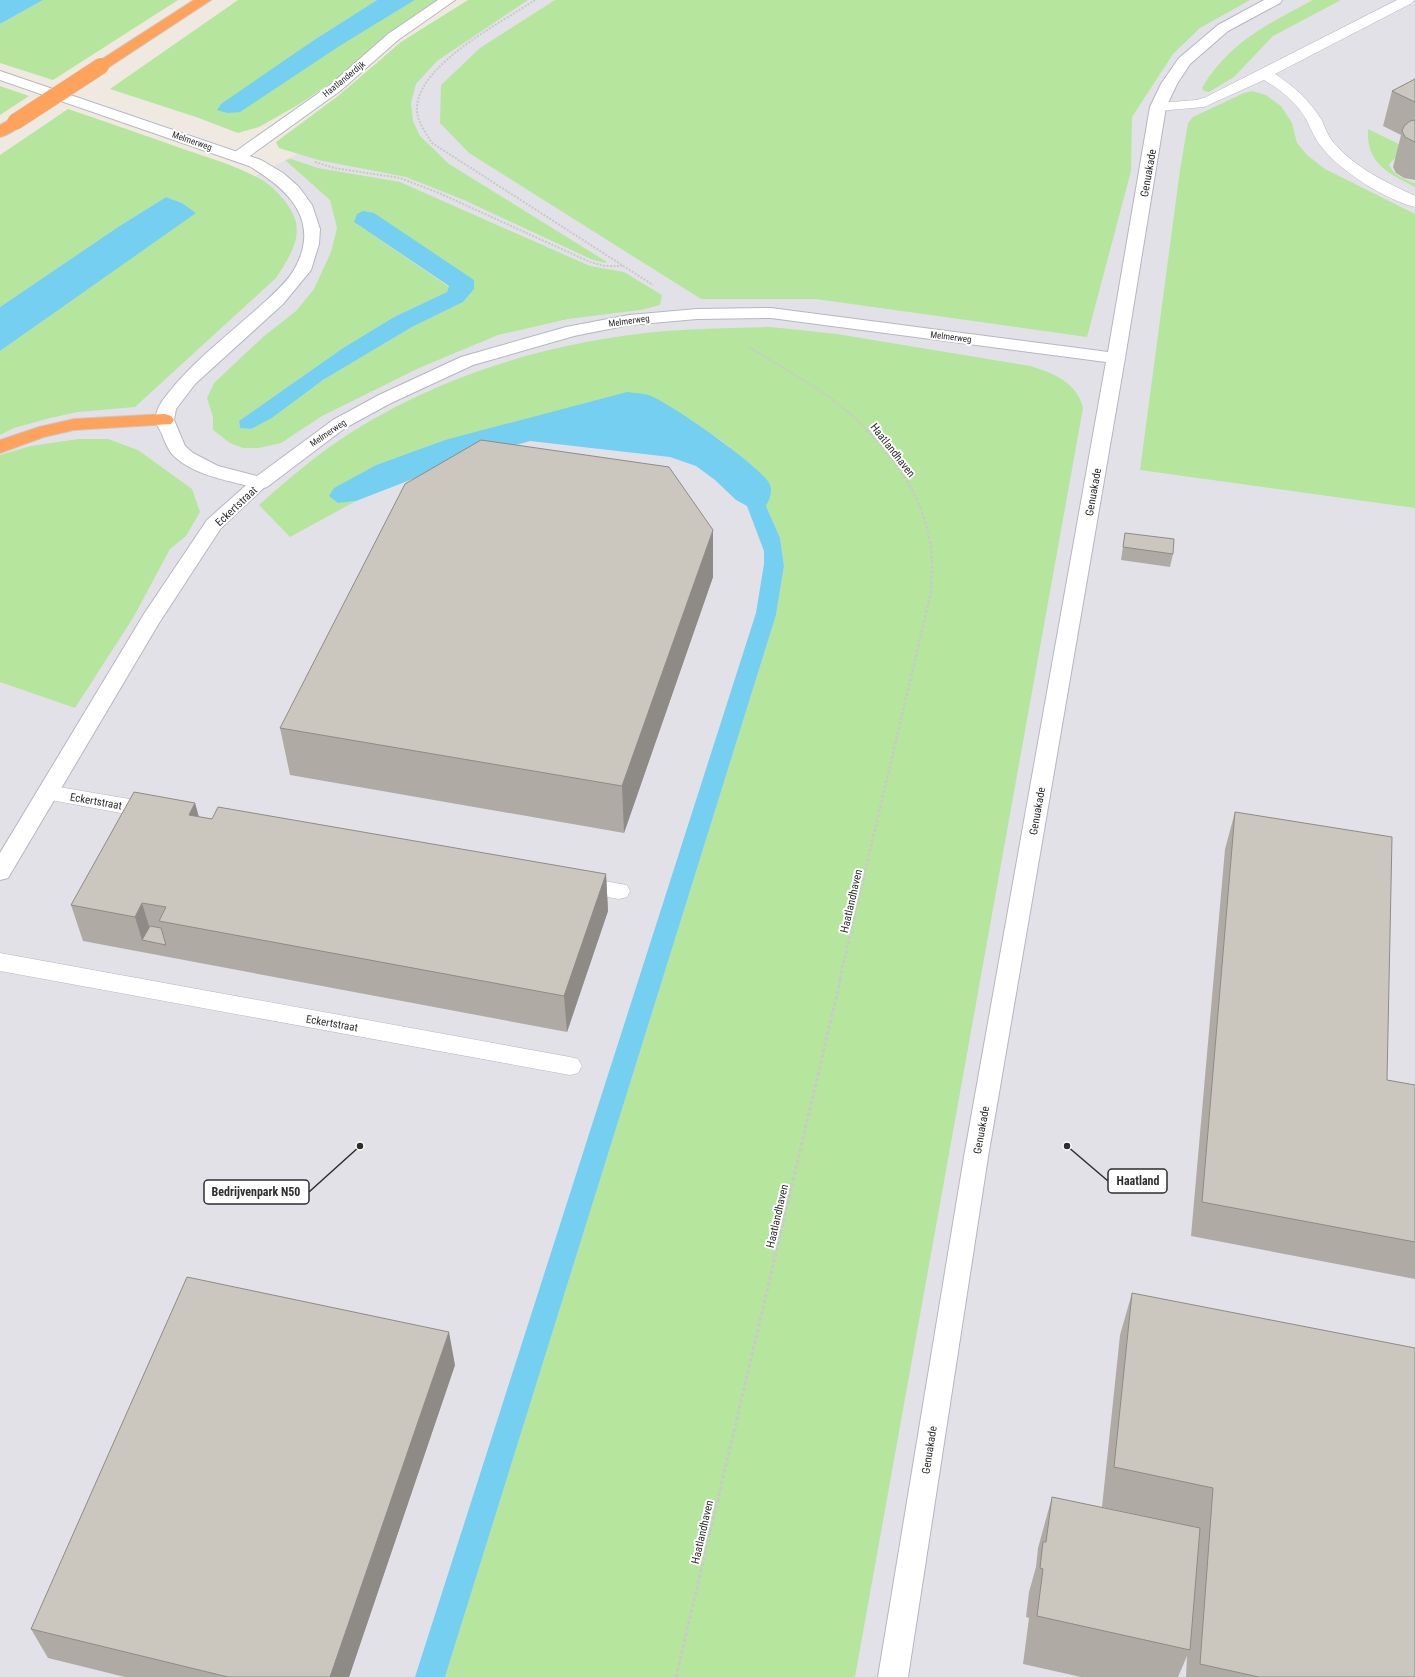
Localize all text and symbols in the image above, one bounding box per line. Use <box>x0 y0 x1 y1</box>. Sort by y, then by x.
street label: Haatlanderdijk <box>321 59 367 99</box>
street label: Melmerweg <box>171 130 213 152</box>
street label: Genuakade <box>1138 148 1159 198</box>
street label: Melmerweg <box>608 313 650 329</box>
street label: Melmerweg <box>930 330 972 344</box>
street label: Melmerweg <box>308 417 348 449</box>
street label: Haatlandhaven <box>868 421 918 480</box>
street label: Genuakade <box>1083 467 1104 517</box>
street label: Eckertstraat <box>213 484 260 529</box>
street label: Genuakade <box>1027 786 1048 836</box>
street label: Eckertstraat <box>69 791 123 812</box>
street label: Haatlandhaven <box>838 868 865 934</box>
street label: Eckertstraat <box>305 1013 359 1034</box>
street label: Genuakade <box>971 1105 992 1155</box>
callout: Haatland <box>1108 1169 1167 1193</box>
text: Haatland <box>1117 1174 1159 1188</box>
callout: Bedrijvenpark N50 <box>204 1180 309 1204</box>
street label: Haatlandhaven <box>764 1183 791 1249</box>
text: Bedrijvenpark N50 <box>212 1185 300 1199</box>
street label: Genuakade <box>919 1425 940 1475</box>
street label: Haatlandhaven <box>689 1499 716 1565</box>

